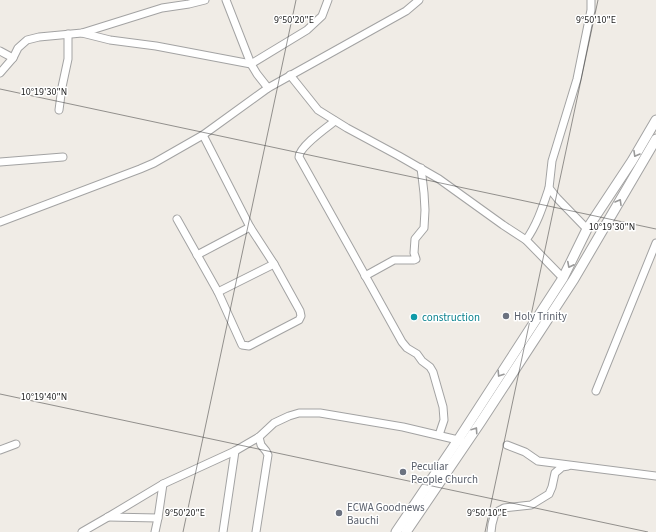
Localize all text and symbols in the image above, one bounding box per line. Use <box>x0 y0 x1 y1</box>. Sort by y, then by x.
text: 9°50'20"E <box>274 13 314 27</box>
text: 9°50'10"E <box>576 13 616 27</box>
text: 10°19'30"N <box>21 85 67 99</box>
one-way arrow <box>634 149 641 157</box>
one-way arrow <box>614 199 621 206</box>
text: 10°19'30"N <box>589 220 635 234</box>
one-way arrow <box>567 261 574 268</box>
place label: Holy Trinity <box>514 309 567 324</box>
place label: construction <box>422 310 480 325</box>
marker: Holy Trinity <box>501 311 511 321</box>
marker: construction <box>409 312 419 322</box>
one-way arrow <box>497 370 505 377</box>
text: 10°19'40"N <box>21 390 67 404</box>
one-way arrow <box>470 427 478 434</box>
place label: Peculiar People Church <box>411 459 478 487</box>
marker: Peculiar People Church <box>398 467 408 477</box>
place label: ECWA Goodnews Bauchi <box>347 500 425 528</box>
text: 9°50'20"E <box>165 506 205 520</box>
text: 9°50'10"E <box>467 506 507 520</box>
marker: ECWA Goodnews Bauchi <box>334 508 344 518</box>

